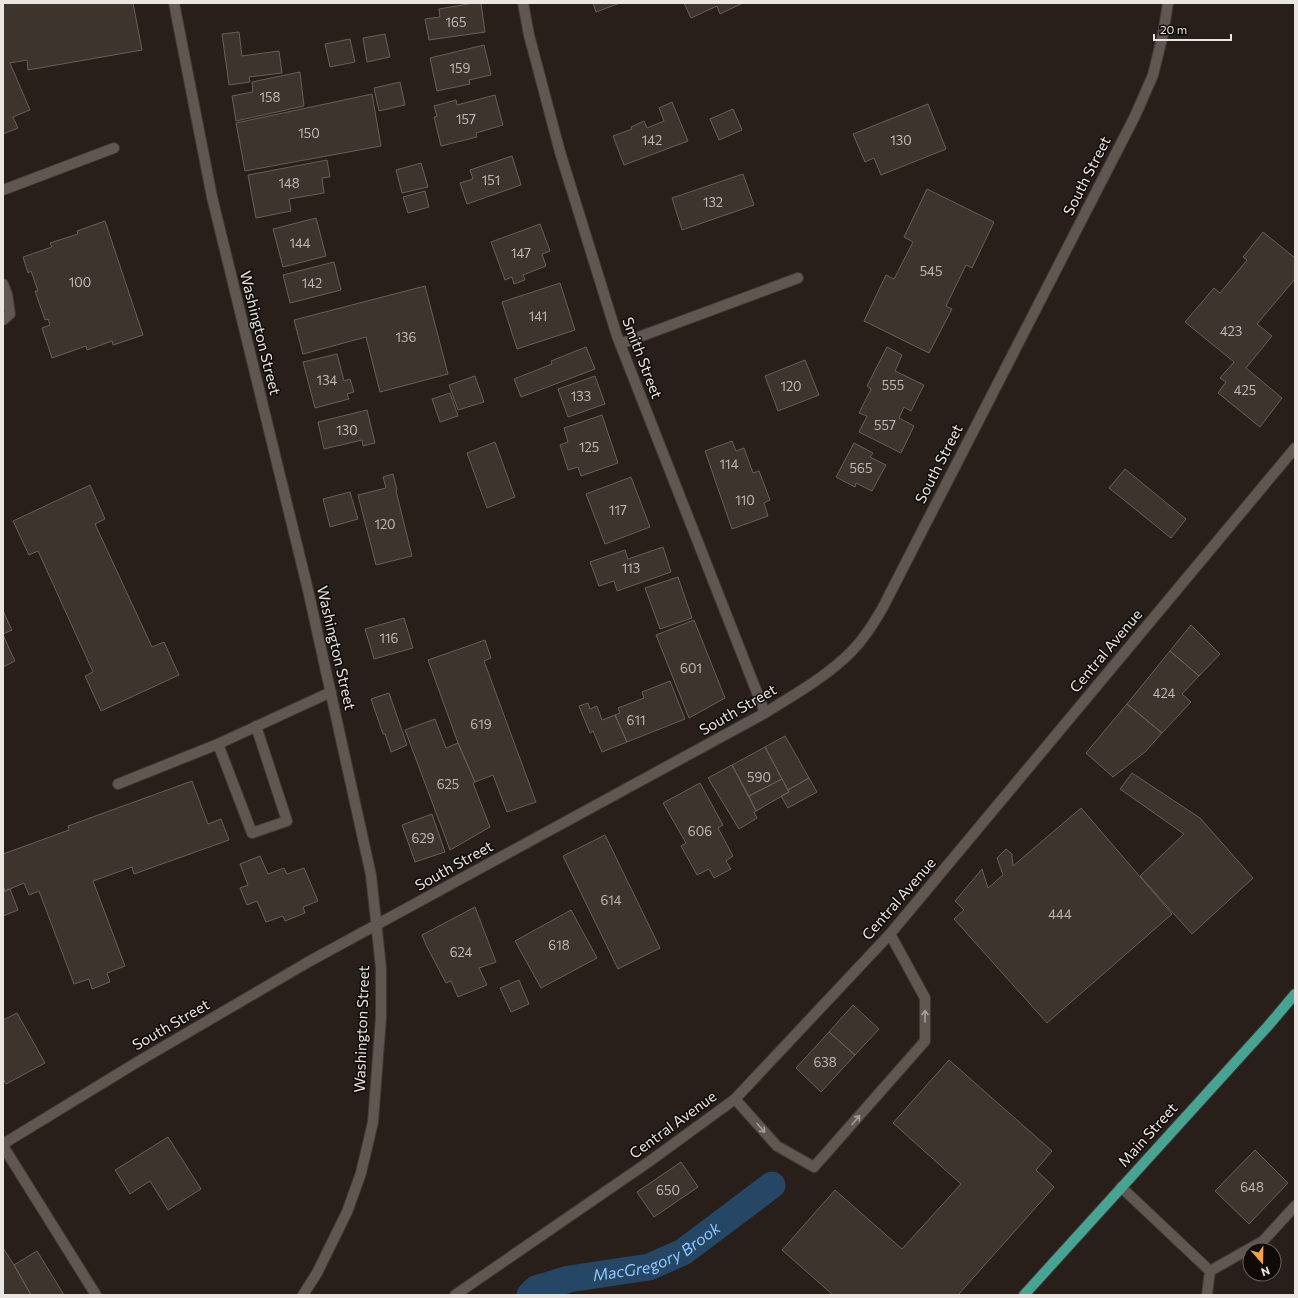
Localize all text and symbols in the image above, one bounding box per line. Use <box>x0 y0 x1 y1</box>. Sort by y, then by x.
house number: 165 <box>446 14 466 30</box>
scale bar <box>1154 16 1231 42</box>
text: 20 m <box>1160 22 1187 36</box>
house number: 159 <box>450 60 471 76</box>
house number: 158 <box>260 89 281 105</box>
house number: 157 <box>456 111 476 127</box>
house number: 150 <box>298 125 320 141</box>
house number: 142 <box>642 132 662 148</box>
house number: 130 <box>890 132 912 148</box>
street label: South Street <box>1059 133 1114 218</box>
house number: 151 <box>482 172 500 188</box>
house number: 148 <box>278 175 300 191</box>
house number: 132 <box>703 194 723 210</box>
house number: 144 <box>289 235 311 251</box>
house number: 147 <box>511 245 531 261</box>
house number: 545 <box>920 263 942 279</box>
street label: Washington Street <box>237 269 285 397</box>
house number: 100 <box>69 274 91 290</box>
house number: 142 <box>302 275 322 291</box>
house number: 141 <box>529 308 547 324</box>
street label: Smith Street <box>619 314 667 401</box>
house number: 423 <box>1220 323 1242 339</box>
house number: 136 <box>396 329 417 345</box>
house number: 134 <box>317 372 338 388</box>
house number: 555 <box>882 377 904 393</box>
house number: 120 <box>780 378 802 394</box>
house number: 425 <box>1234 382 1256 398</box>
house number: 133 <box>571 388 591 404</box>
house number: 557 <box>874 417 896 433</box>
street label: South Street <box>911 421 966 506</box>
house number: 130 <box>336 422 358 438</box>
house number: 125 <box>579 439 599 455</box>
house number: 114 <box>720 456 739 472</box>
house number: 565 <box>850 460 872 476</box>
house number: 110 <box>735 492 755 508</box>
house number: 117 <box>609 502 627 518</box>
house number: 120 <box>374 516 396 532</box>
house number: 113 <box>622 560 640 576</box>
street label: Washington Street <box>314 584 360 712</box>
street label: Central Avenue <box>1065 605 1145 696</box>
house number: 116 <box>379 630 399 646</box>
house number: 601 <box>680 660 702 676</box>
street label: South Street <box>696 680 779 738</box>
house number: 424 <box>1153 685 1175 701</box>
house number: 611 <box>626 712 646 728</box>
house number: 619 <box>470 716 492 732</box>
house number: 590 <box>747 769 771 785</box>
house number: 625 <box>437 776 459 792</box>
house number: 606 <box>688 823 712 839</box>
house number: 629 <box>412 830 435 846</box>
street label: South Street <box>411 836 496 894</box>
street label: Central Avenue <box>858 853 939 943</box>
house number: 614 <box>600 892 622 908</box>
house number: 444 <box>1048 906 1072 922</box>
house number: 618 <box>548 937 570 953</box>
house number: 624 <box>450 944 473 960</box>
street label: Washington Street <box>350 965 372 1093</box>
street label: South Street <box>129 995 212 1053</box>
one-way arrow <box>921 1010 929 1023</box>
house number: 638 <box>813 1054 837 1070</box>
street label: Central Avenue <box>625 1087 720 1162</box>
street label: Main Street <box>1114 1099 1181 1170</box>
one-way arrow <box>851 1114 860 1125</box>
one-way arrow <box>756 1122 765 1133</box>
house number: 648 <box>1240 1179 1264 1195</box>
house number: 650 <box>656 1182 680 1198</box>
water label: MacGregory Brook <box>591 1217 724 1284</box>
north arrow <box>1242 1242 1282 1282</box>
text: N <box>1259 1264 1272 1279</box>

